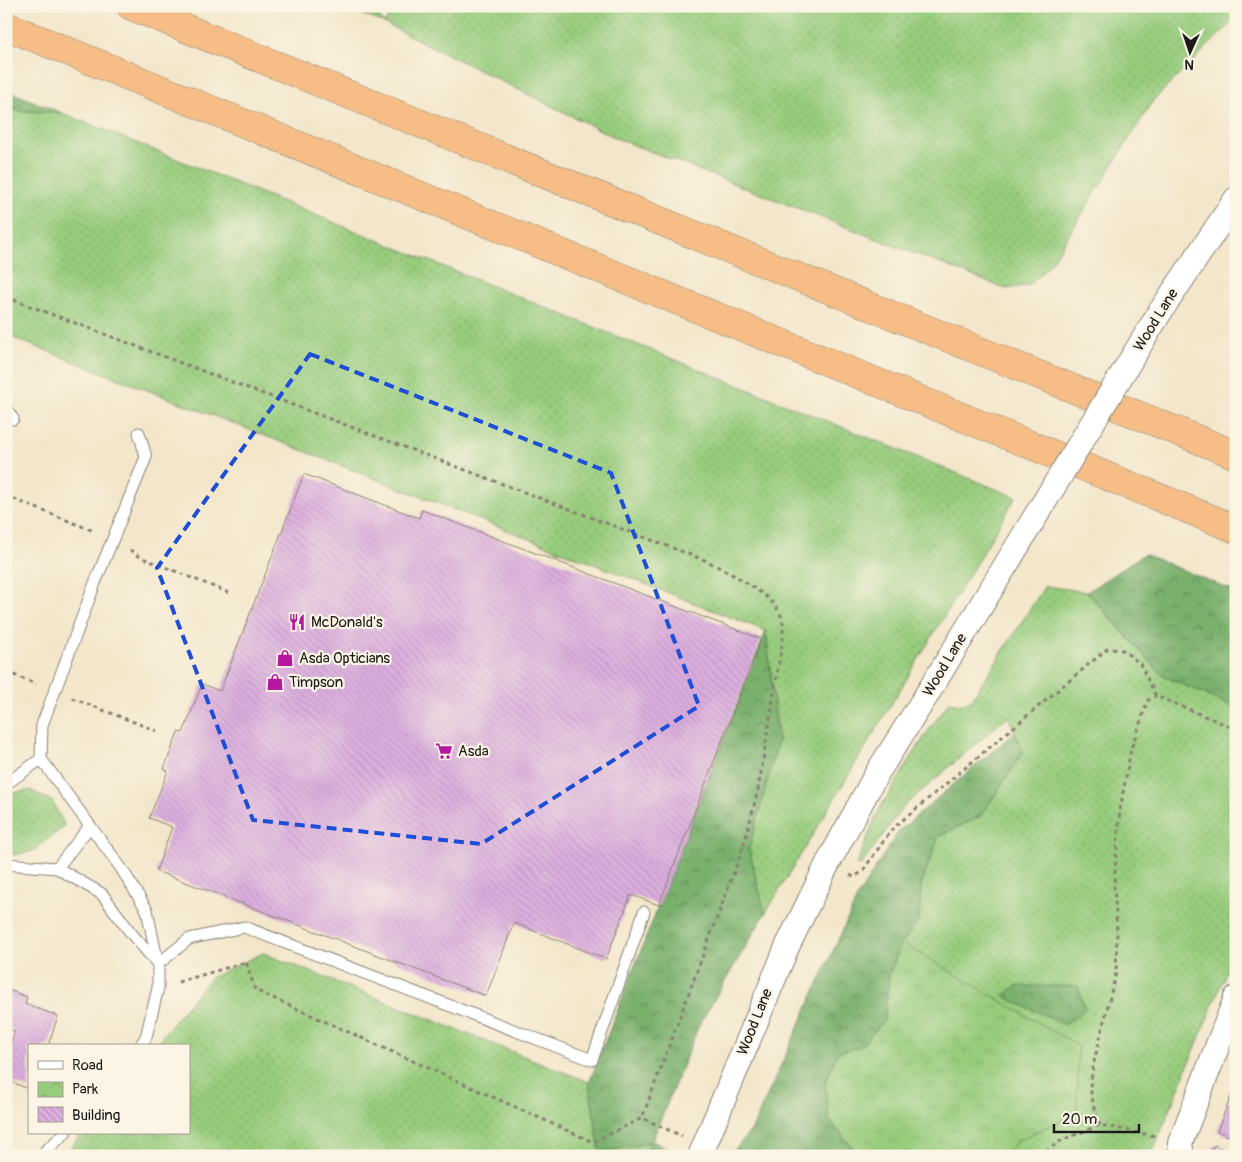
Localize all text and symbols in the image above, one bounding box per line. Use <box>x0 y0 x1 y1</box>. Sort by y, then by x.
north arrow <box>1164 28 1214 78</box>
text: N <box>1184 56 1195 73</box>
street label: Wood Lane <box>1129 285 1183 355</box>
restaurant icon: McDonald's <box>287 612 307 632</box>
place label: McDonald's <box>311 613 383 632</box>
street label: Wood Lane <box>919 629 972 700</box>
shop icon: Asda Opticians <box>275 648 295 668</box>
place label: Asda Opticians <box>299 649 390 668</box>
shop icon: Timpson <box>265 672 285 692</box>
place label: Timpson <box>289 673 343 692</box>
supermarket icon: Asda <box>434 741 454 761</box>
place label: Asda <box>458 742 489 761</box>
street label: Wood Lane <box>733 985 777 1058</box>
legend <box>28 1044 190 1134</box>
text: Road <box>72 1056 103 1075</box>
text: Park <box>72 1080 99 1099</box>
scale bar <box>1054 1102 1140 1134</box>
text: Building <box>72 1106 120 1125</box>
text: 20 m <box>1062 1110 1097 1129</box>

